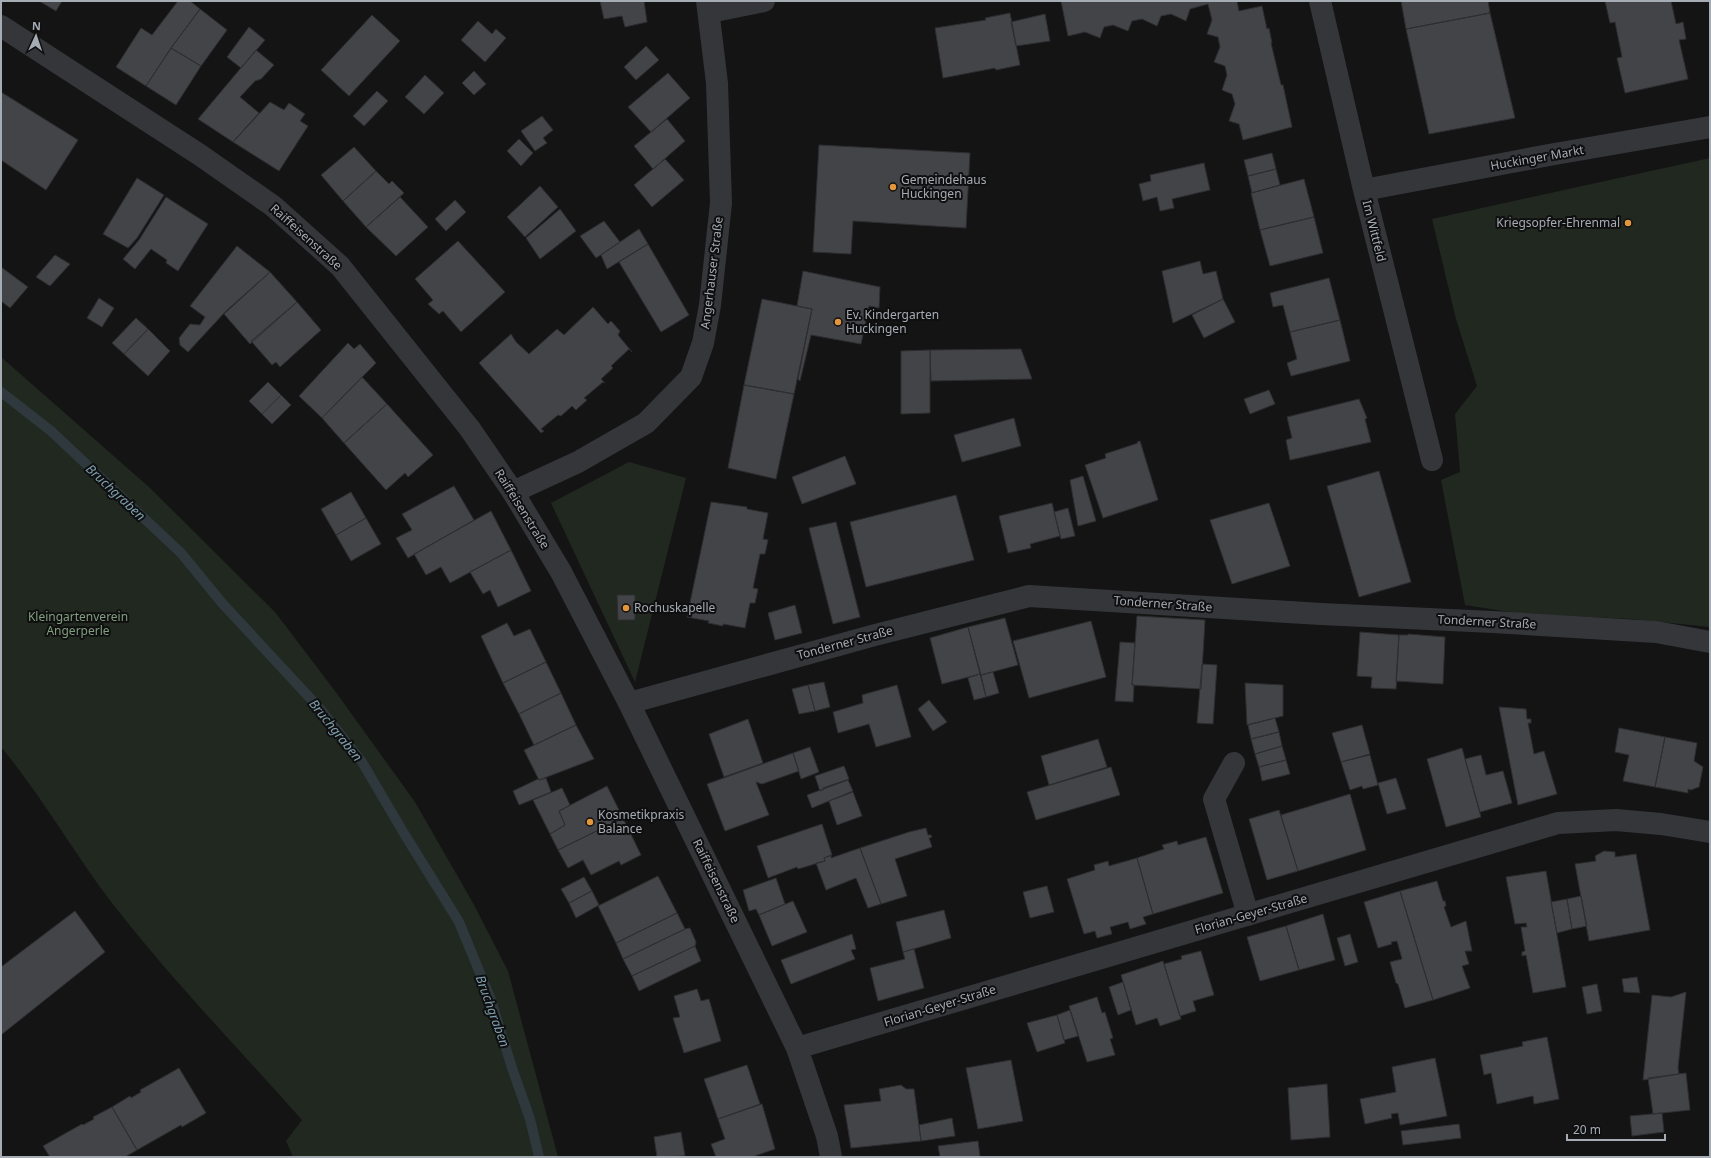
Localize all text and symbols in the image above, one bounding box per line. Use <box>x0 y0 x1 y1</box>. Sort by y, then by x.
north arrow <box>16 16 56 56</box>
text: N <box>32 18 41 33</box>
street label: Huckinger Markt <box>1489 141 1586 174</box>
place label: Gemeindehaus Huckingen <box>901 171 987 202</box>
marker: Gemeindehaus Huckingen <box>888 182 898 192</box>
street label: Im Wittfeld <box>1359 198 1390 263</box>
street label: Raiffeisenstraße <box>267 200 346 274</box>
place label: Kriegsopfer-Ehrenmal <box>1496 214 1620 231</box>
street label: Angerhauser Straße <box>696 216 727 330</box>
marker: Kriegsopfer-Ehrenmal <box>1623 218 1633 228</box>
place label: Ev. Kindergarten Huckingen <box>846 306 939 337</box>
marker: Ev. Kindergarten Huckingen <box>833 317 843 327</box>
water label: Bruchgraben <box>82 460 150 524</box>
street label: Raiffeisenstraße <box>491 466 554 552</box>
street label: Tonderner Straße <box>1113 592 1213 615</box>
place label: Rochuskapelle <box>634 599 716 616</box>
marker: Rochuskapelle <box>621 603 631 613</box>
park label: Kleingartenverein Angerperle <box>28 608 128 639</box>
street label: Tonderner Straße <box>1437 610 1537 633</box>
street label: Tonderner Straße <box>795 621 895 663</box>
water label: Bruchgraben <box>305 695 367 765</box>
place label: Kosmetikpraxis Balance <box>598 806 685 837</box>
marker: Kosmetikpraxis Balance <box>585 817 595 827</box>
street label: Raiffeisenstraße <box>689 836 744 926</box>
street label: Florian-Geyer-Straße <box>1193 889 1309 938</box>
water label: Bruchgraben <box>472 973 514 1049</box>
street label: Florian-Geyer-Straße <box>882 980 998 1031</box>
scale bar <box>1567 1116 1665 1142</box>
text: 20 m <box>1573 1121 1601 1138</box>

